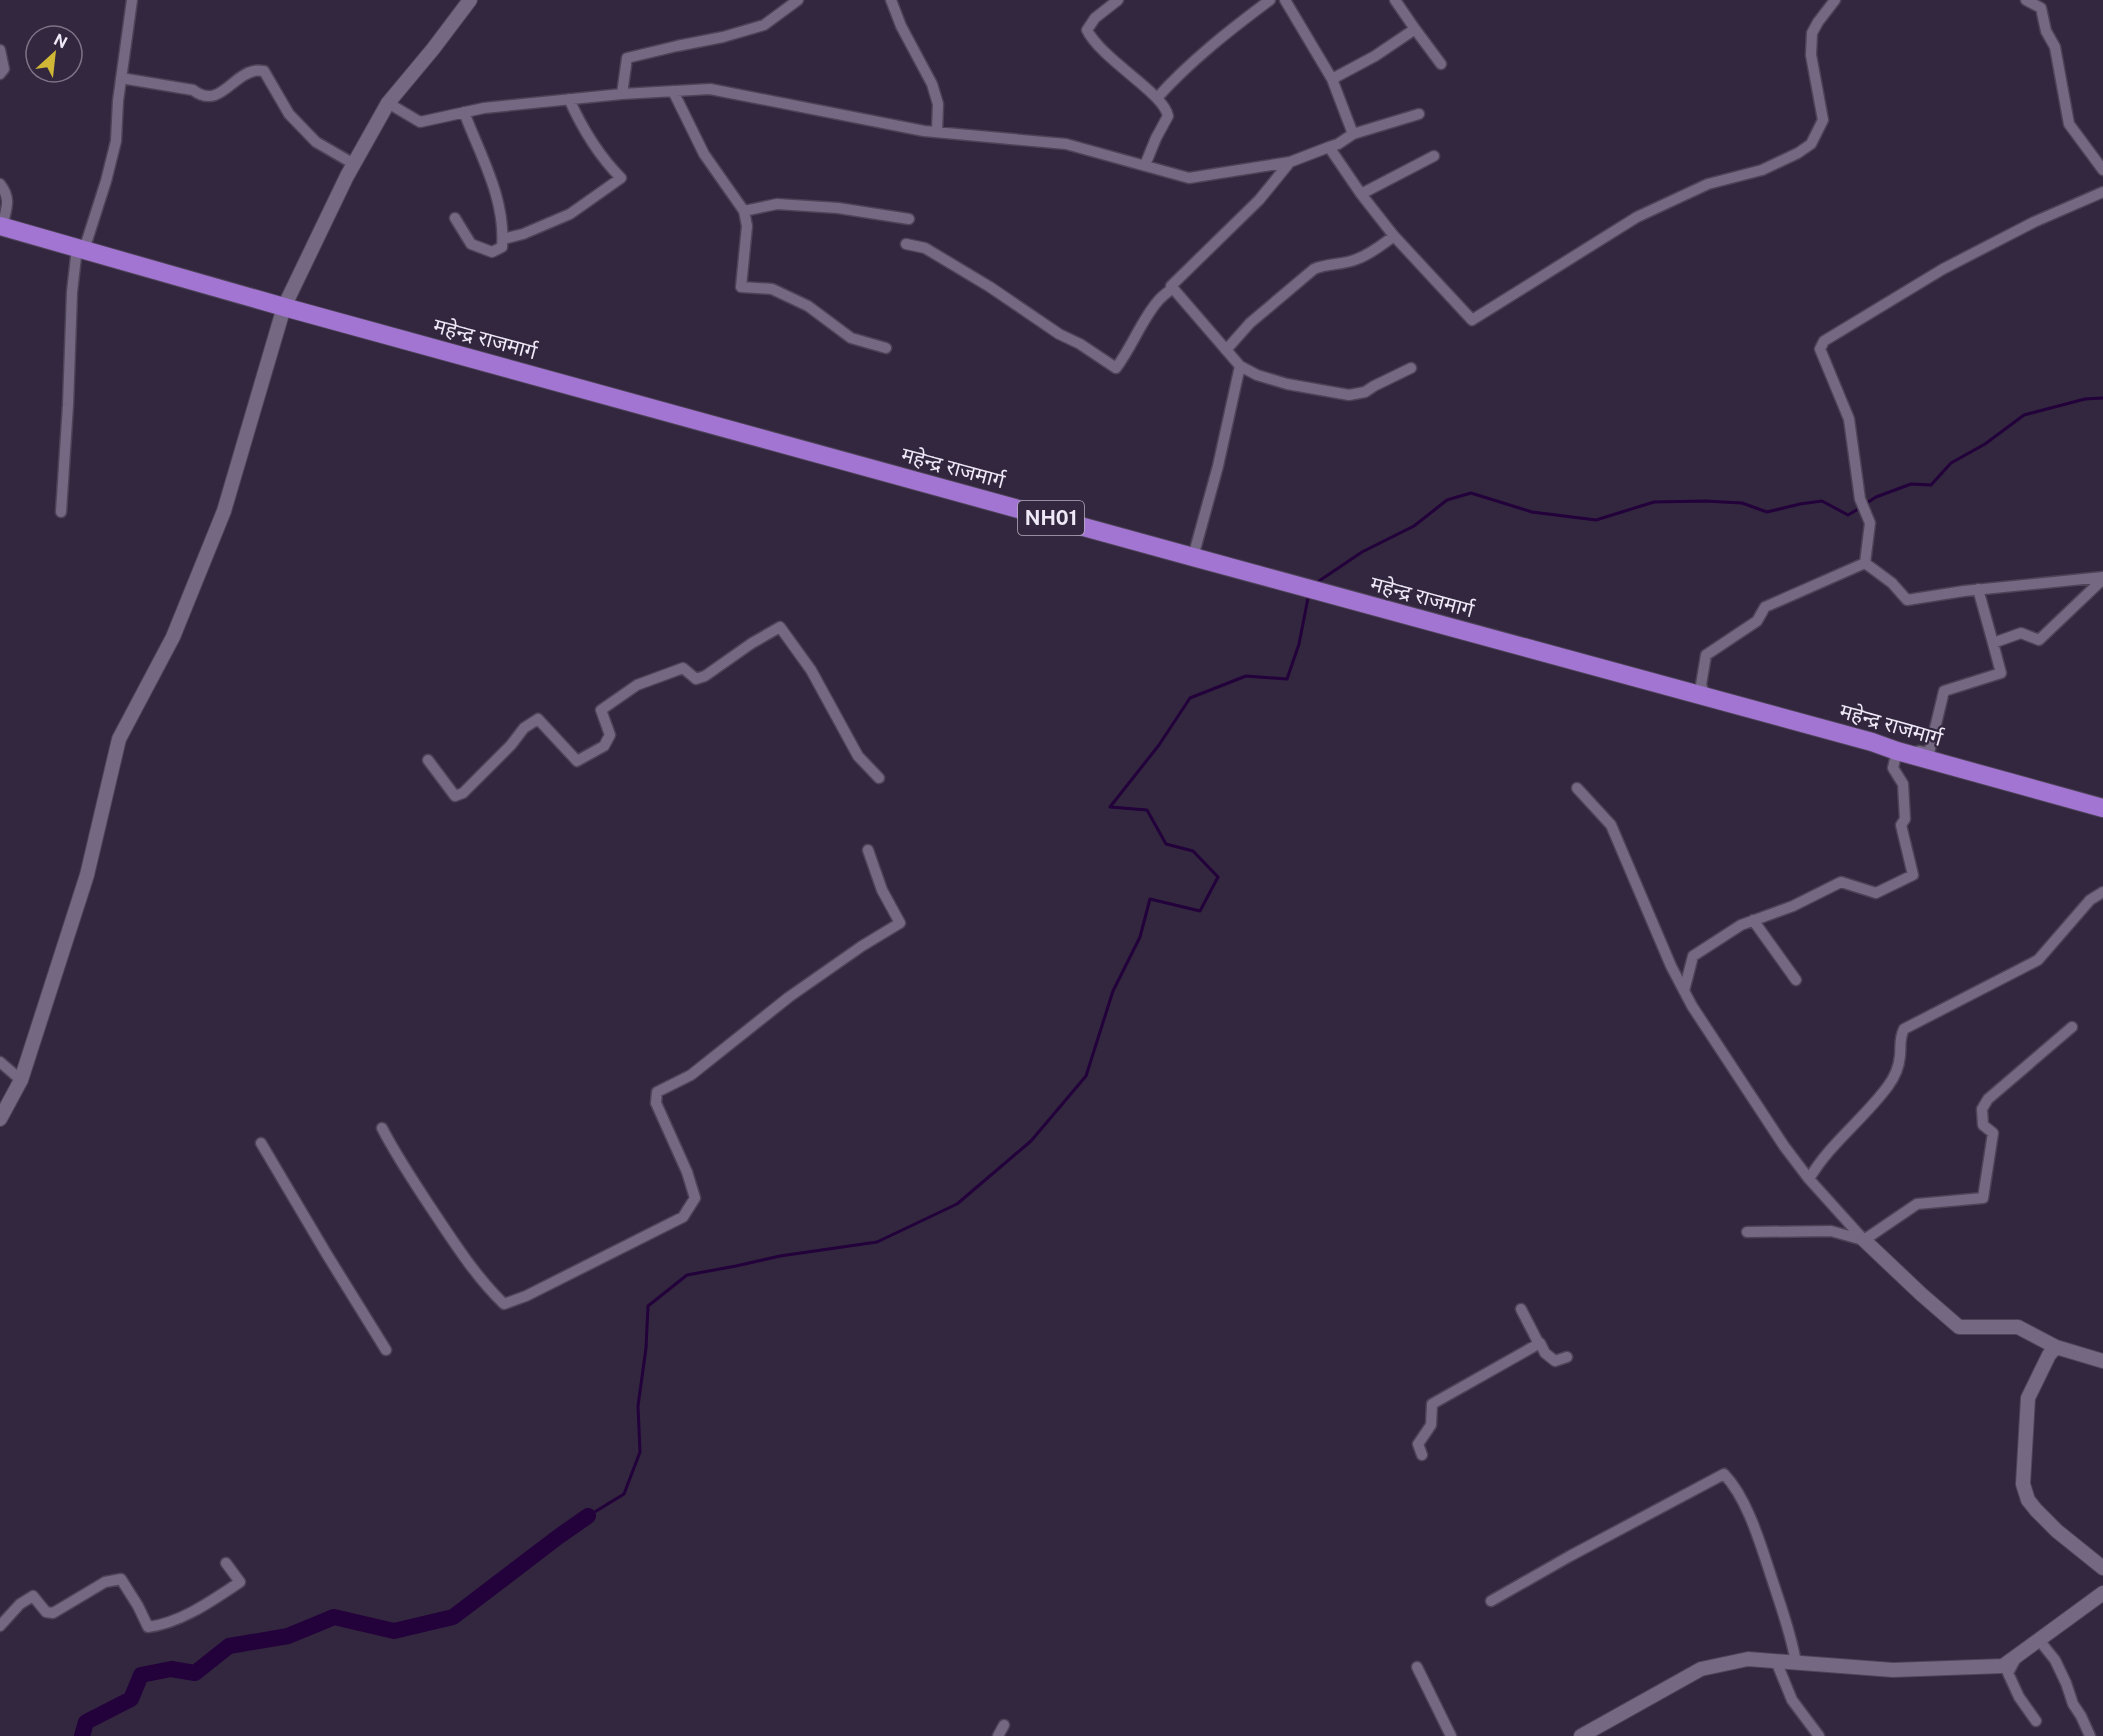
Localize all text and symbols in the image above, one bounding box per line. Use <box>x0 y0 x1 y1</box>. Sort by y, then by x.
north arrow <box>24 24 84 84</box>
text: N <box>51 30 70 52</box>
street label: महेन्द्र राजमार्ग <box>431 313 541 365</box>
street label: महेन्द्र राजमार्ग <box>899 442 1009 494</box>
road number: NH01 <box>1018 501 1084 535</box>
street label: महेन्द्र राजमार्ग <box>1368 571 1478 623</box>
street label: महेन्द्र राजमार्ग <box>1837 698 1947 751</box>

